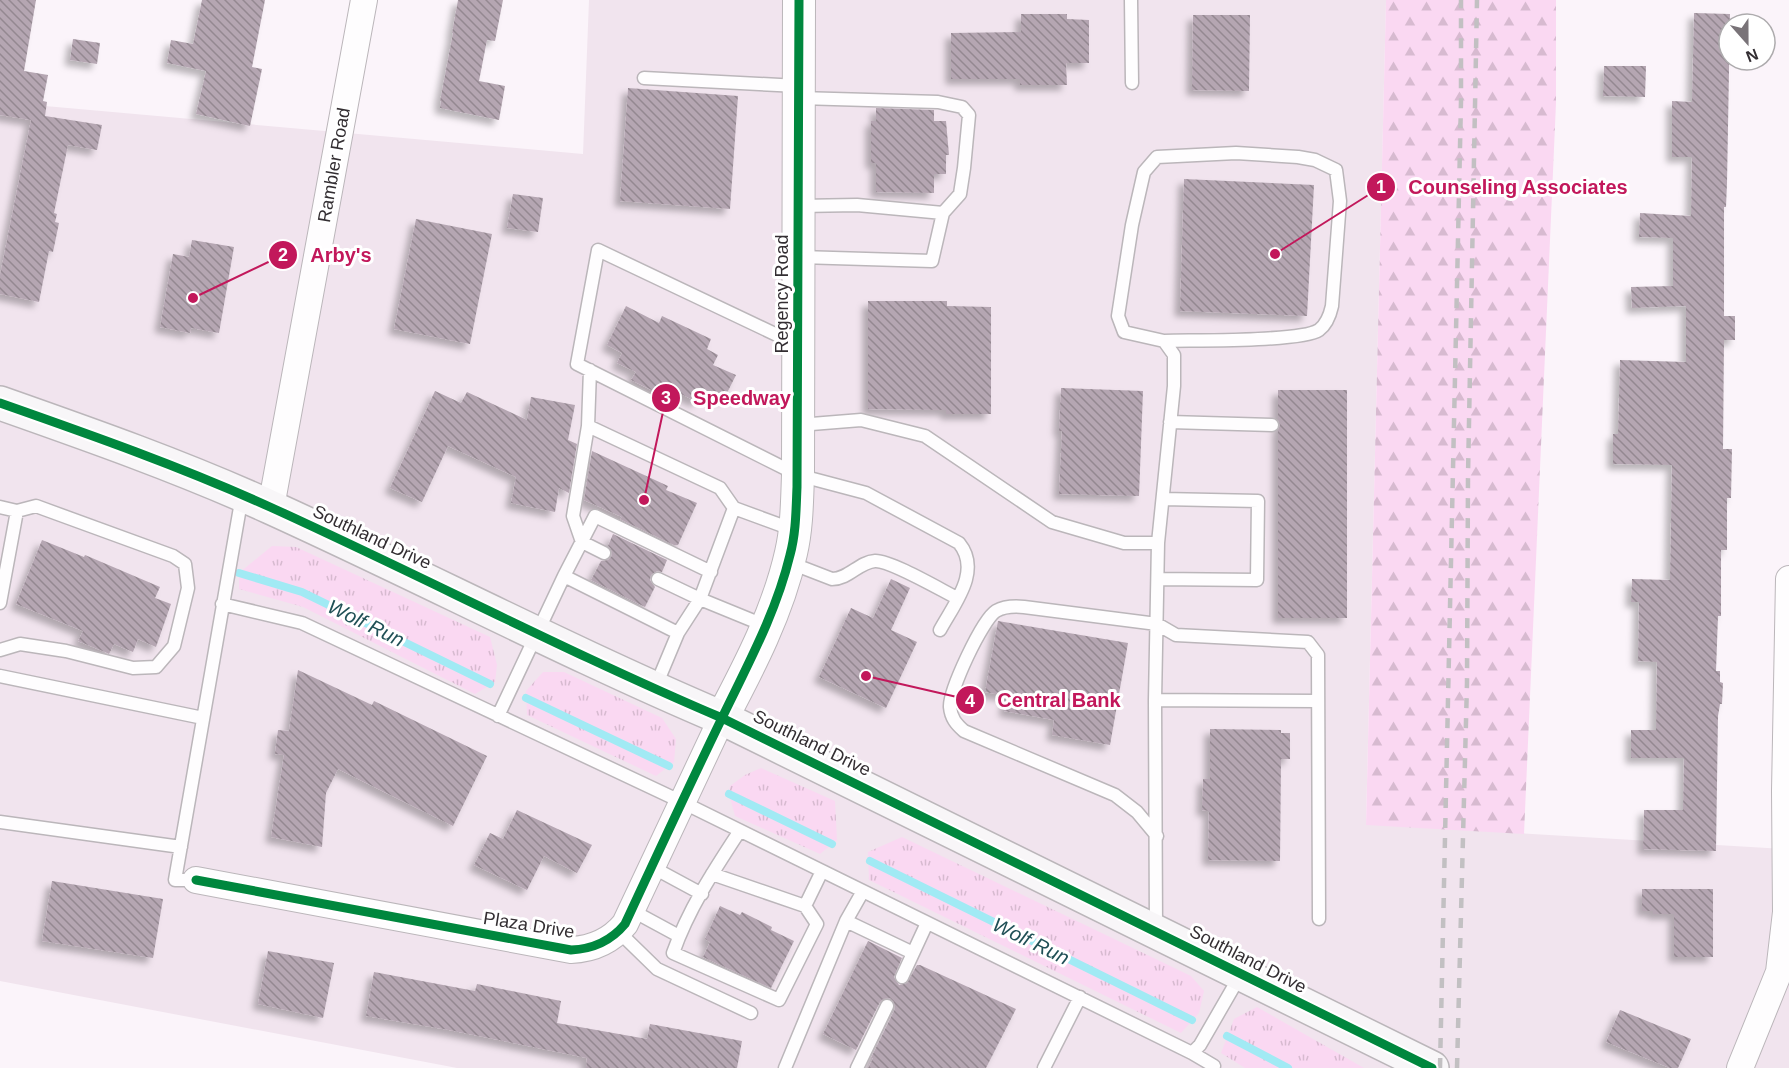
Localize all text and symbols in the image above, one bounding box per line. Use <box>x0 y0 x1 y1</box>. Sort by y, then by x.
north arrow <box>1717 12 1777 72</box>
text: N <box>1744 46 1761 66</box>
street label: Rambler Road <box>314 106 354 224</box>
callout: Counseling Associates <box>1366 168 1640 206</box>
text: Counseling Associates <box>1408 176 1628 198</box>
text: 1 <box>1376 177 1386 197</box>
street label: Regency Road <box>772 234 792 354</box>
callout: Arby's <box>268 236 384 274</box>
text: Arby's <box>310 244 372 266</box>
text: 2 <box>278 245 288 265</box>
callout: Speedway <box>651 379 803 417</box>
text: Speedway <box>693 387 792 409</box>
text: 3 <box>661 388 671 408</box>
street label: Southland Drive <box>310 501 434 573</box>
water label: Wolf Run <box>324 595 408 651</box>
callout: Central Bank <box>955 681 1132 719</box>
text: Central Bank <box>997 689 1122 711</box>
text: 4 <box>965 691 975 711</box>
street label: Southland Drive <box>750 706 874 780</box>
street label: Plaza Drive <box>482 908 576 942</box>
water label: Wolf Run <box>989 913 1073 969</box>
street label: Southland Drive <box>1186 921 1310 997</box>

